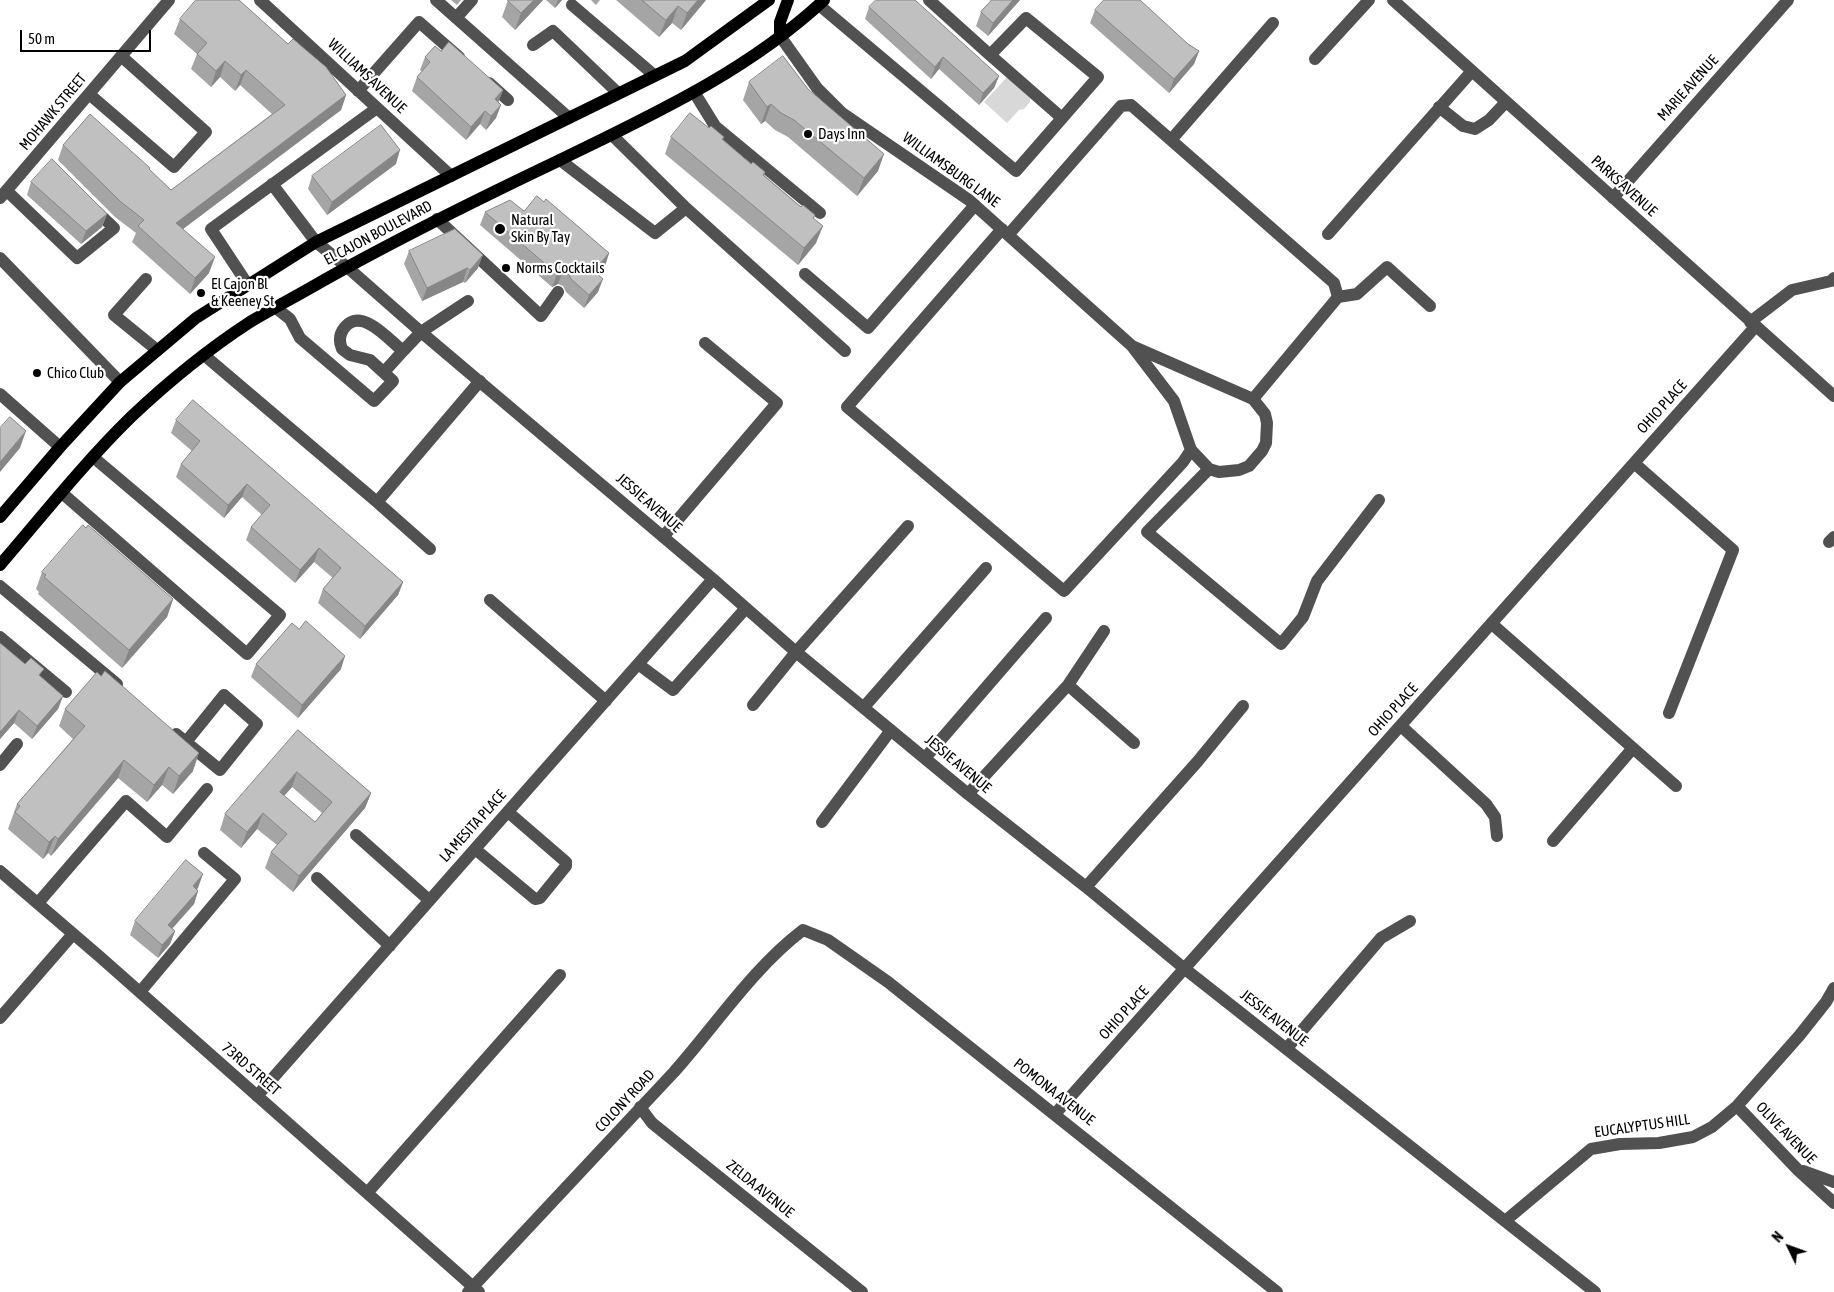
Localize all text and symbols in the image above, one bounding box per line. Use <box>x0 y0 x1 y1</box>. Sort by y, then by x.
scale bar <box>22 20 154 52</box>
text: 50 m <box>28 30 55 47</box>
street label: WILLIAMS AVENUE <box>324 35 410 117</box>
street label: MARIE AVENUE <box>1654 51 1722 125</box>
street label: MOHAWK STREET <box>16 70 90 154</box>
place label: Days Inn <box>818 125 865 143</box>
marker: Days Inn <box>802 128 814 140</box>
street label: WILLIAMSBURG LANE <box>899 129 1003 211</box>
street label: PARKS AVENUE <box>1587 152 1661 220</box>
street label: EL CAJON BOULEVARD <box>321 197 435 269</box>
place label: Natural Skin By Tay <box>511 211 570 246</box>
marker: Natural Skin By Tay <box>493 222 507 236</box>
place label: Norms Cocktails <box>516 259 604 277</box>
marker: Norms Cocktails <box>500 262 512 274</box>
place label: El Cajon Bl & Keeney St <box>211 275 274 310</box>
marker: El Cajon Bl & Keeney St <box>195 287 207 299</box>
place label: Chico Club <box>47 364 104 382</box>
marker: Chico Club <box>31 367 43 379</box>
street label: OHIO PLACE <box>1633 377 1691 437</box>
street label: JESSIE AVENUE <box>613 470 685 536</box>
street label: OHIO PLACE <box>1364 680 1422 740</box>
street label: JESSIE AVENUE <box>921 731 995 797</box>
street label: LA MESITA PLACE <box>436 786 510 866</box>
street label: OHIO PLACE <box>1095 983 1153 1043</box>
street label: JESSIE AVENUE <box>1237 986 1311 1050</box>
street label: 73RD STREET <box>218 1039 284 1099</box>
street label: POMONA AVENUE <box>1010 1055 1098 1129</box>
street label: COLONY ROAD <box>592 1066 658 1136</box>
street label: OLIVE AVENUE <box>1752 1098 1820 1168</box>
street label: EUCALYPTUS HILL <box>1593 1110 1691 1142</box>
street label: ZELDA AVENUE <box>723 1156 797 1222</box>
north arrow <box>1764 1222 1814 1272</box>
text: N <box>1769 1229 1787 1245</box>

